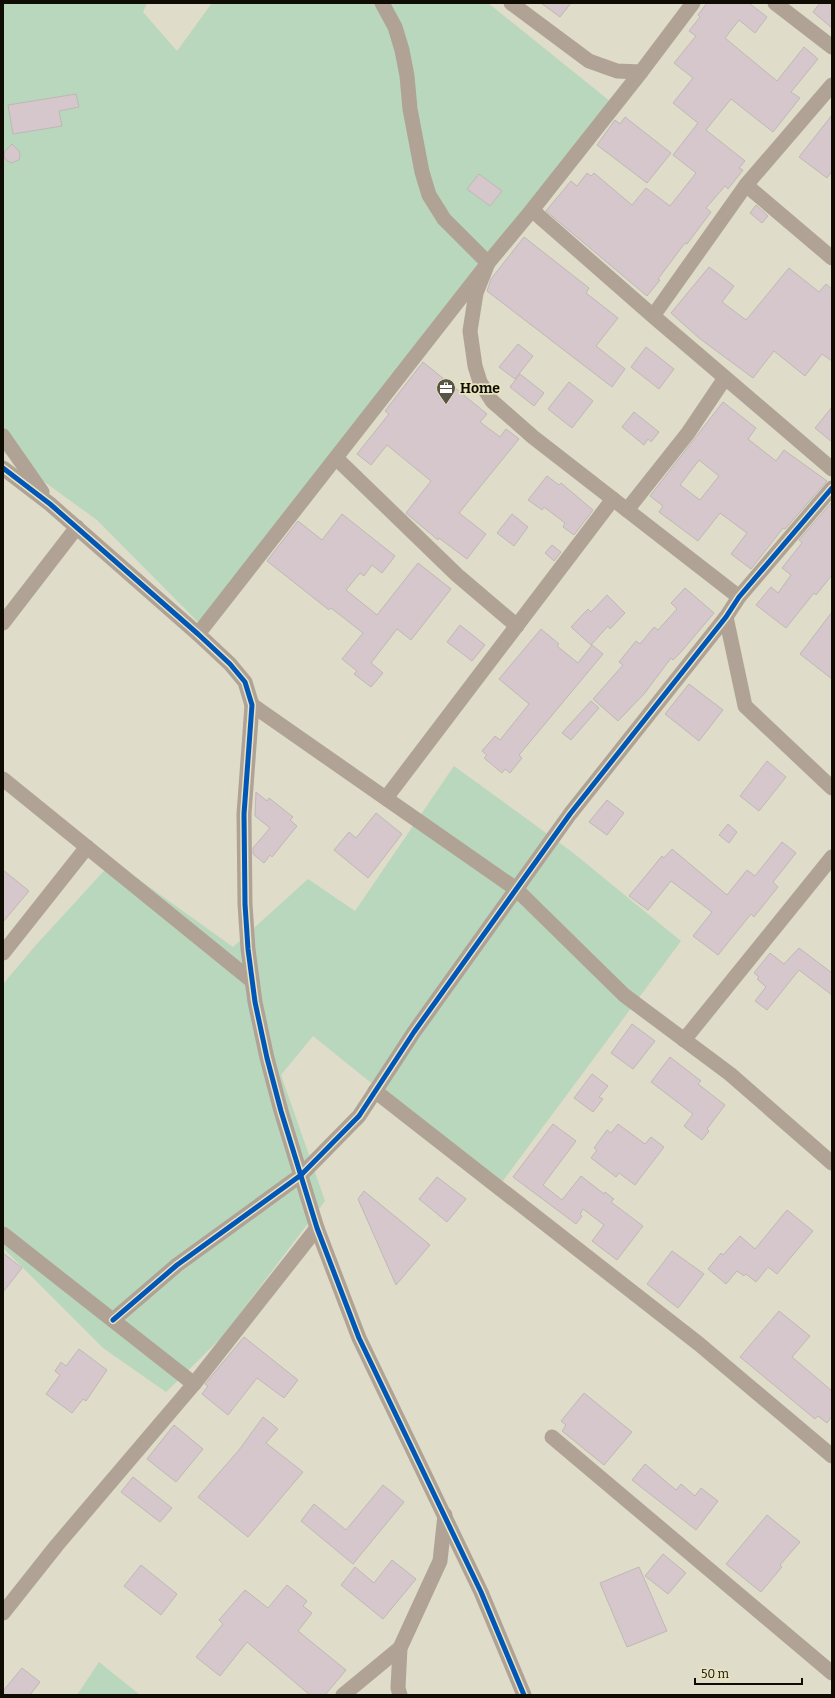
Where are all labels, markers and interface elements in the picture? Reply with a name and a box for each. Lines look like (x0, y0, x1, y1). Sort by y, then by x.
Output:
office icon: Home (435, 377, 457, 405)
place label: Home (460, 380, 500, 397)
scale bar (695, 1660, 802, 1686)
text: 50 m (701, 1667, 730, 1681)

